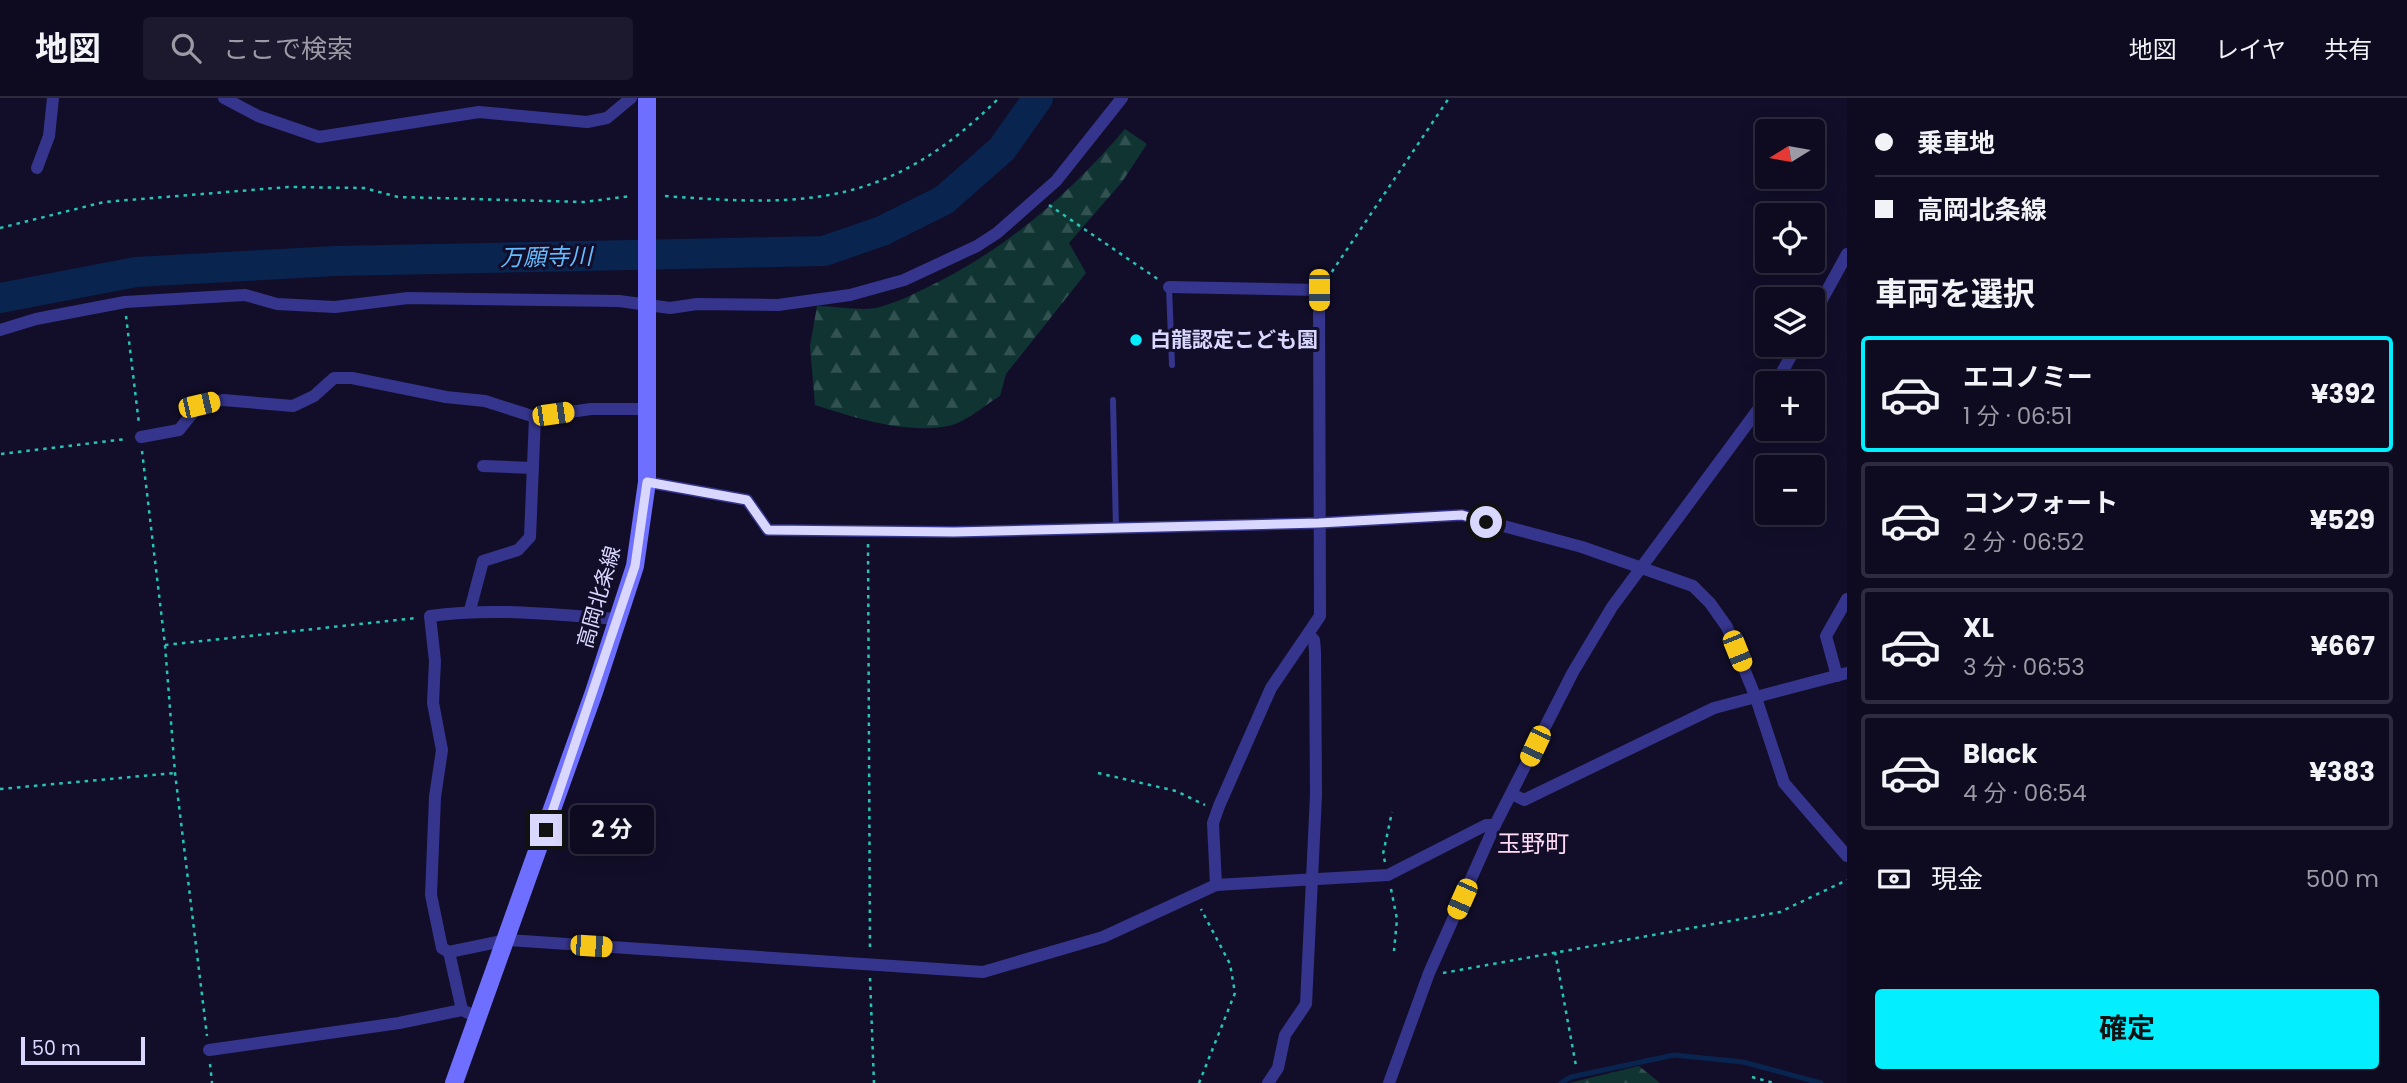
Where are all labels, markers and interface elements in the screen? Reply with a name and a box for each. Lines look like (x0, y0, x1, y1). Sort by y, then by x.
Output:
search box (143, 17, 633, 80)
text: 地図 (35, 25, 101, 72)
icon: search (167, 29, 205, 67)
text: ここで検索 (223, 31, 353, 67)
text: 地図 (2129, 33, 2177, 66)
text: レイヤ (2215, 33, 2286, 66)
text: 共有 (2324, 33, 2372, 66)
north arrow (1755, 119, 1825, 189)
map controls (1755, 119, 1825, 525)
text: 乗車地 (1917, 125, 1995, 161)
text: 高岡北条線 (1917, 192, 2047, 228)
button: locate (1755, 203, 1825, 273)
water label: 万願寺川 (500, 240, 595, 274)
car (1309, 269, 1330, 311)
text: 車両を選択 (1875, 271, 2035, 316)
button: layers (1755, 287, 1825, 357)
place label: 白龍認定こども園 (1150, 325, 1318, 354)
marker: 白龍認定こども園 (1128, 332, 1144, 348)
text: エコノミー (1963, 359, 2093, 395)
icon: car (1879, 363, 1942, 426)
button: + (1755, 371, 1825, 441)
text: ¥392 (2311, 376, 2375, 412)
car (177, 390, 222, 420)
text: 1 分 · 06:51 (1963, 400, 2072, 432)
car (531, 401, 576, 427)
button: − (1755, 455, 1825, 525)
text: コンフォート (1963, 485, 2118, 521)
icon: car (1879, 489, 1942, 552)
text: ¥529 (2310, 502, 2375, 538)
route start (1470, 506, 1502, 538)
text: 2 分 · 06:52 (1963, 526, 2084, 558)
street label: 高岡北条線 (570, 542, 627, 651)
text: XL (1963, 610, 1994, 646)
icon: car (1879, 615, 1942, 678)
car (1720, 628, 1755, 674)
text: ¥667 (2311, 628, 2375, 664)
text: 3 分 · 06:53 (1963, 651, 2085, 683)
car (1517, 723, 1554, 769)
text: Black (1963, 736, 2037, 772)
icon: car (1879, 741, 1942, 804)
text: ¥383 (2309, 754, 2375, 790)
text: 4 分 · 06:54 (1963, 777, 2087, 809)
callout: 2 分 (570, 806, 654, 854)
text: 2 分 (591, 813, 633, 845)
route end (530, 814, 562, 846)
district label: 玉野町 (1497, 827, 1569, 860)
icon: cash (1875, 860, 1913, 898)
text: 現金 (1931, 861, 1983, 897)
text: 500 m (2306, 863, 2379, 895)
car (1444, 876, 1481, 922)
car (570, 934, 613, 958)
button: 確定 (1875, 989, 2379, 1069)
scale bar (21, 1034, 145, 1066)
text: 50 m (32, 1035, 81, 1062)

